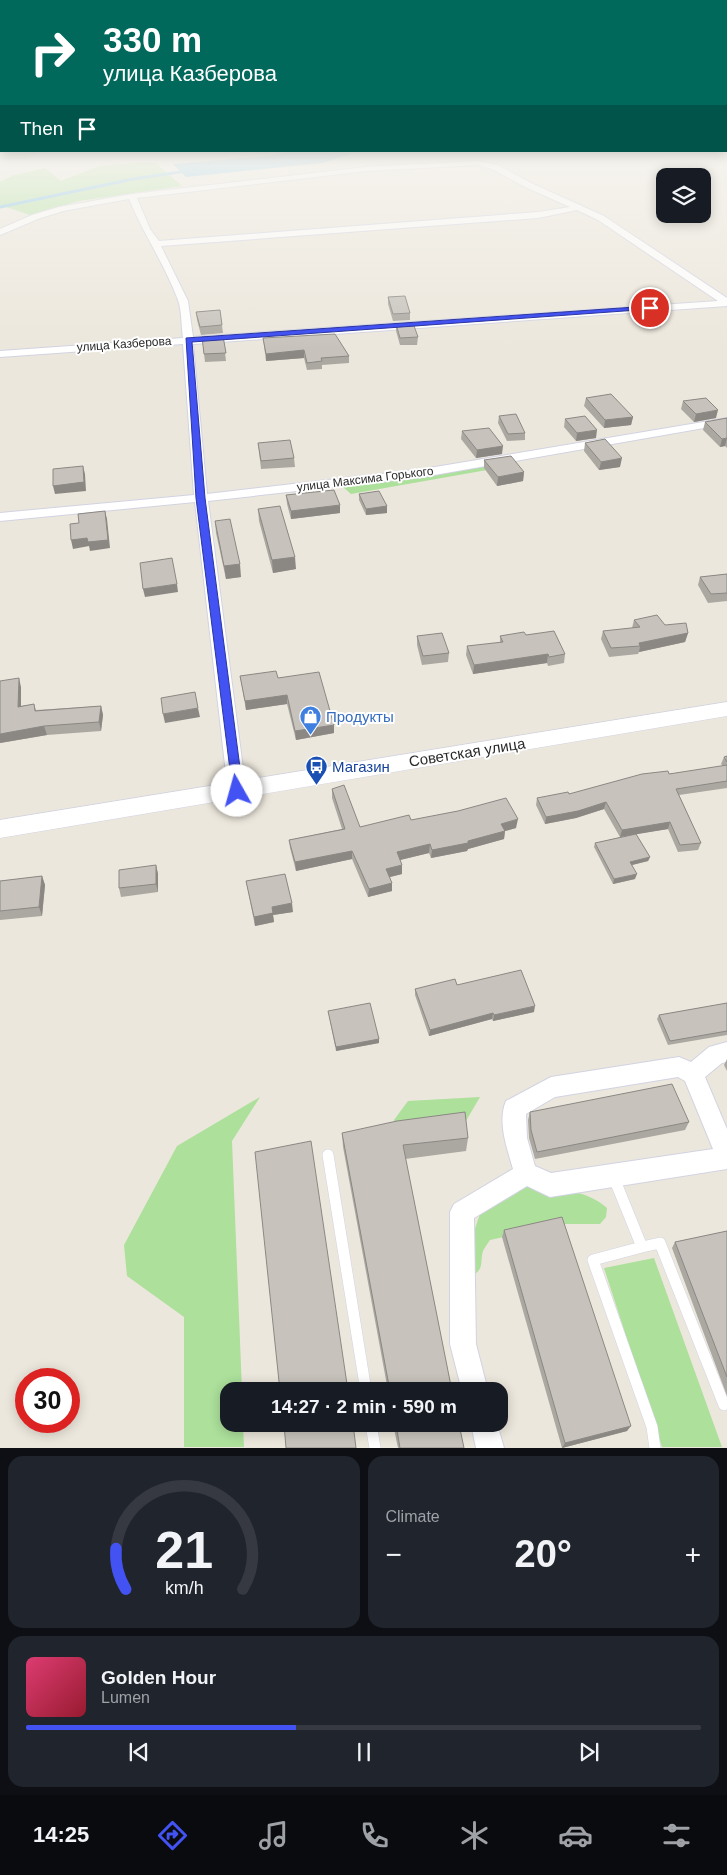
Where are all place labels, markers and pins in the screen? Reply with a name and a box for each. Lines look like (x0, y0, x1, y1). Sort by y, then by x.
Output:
pin (629, 287, 671, 329)
shop icon: Продукты (298, 704, 322, 735)
place label: Продукты (326, 708, 394, 725)
bus stop icon: Магазин (304, 754, 328, 785)
place label: Магазин (332, 758, 390, 775)

